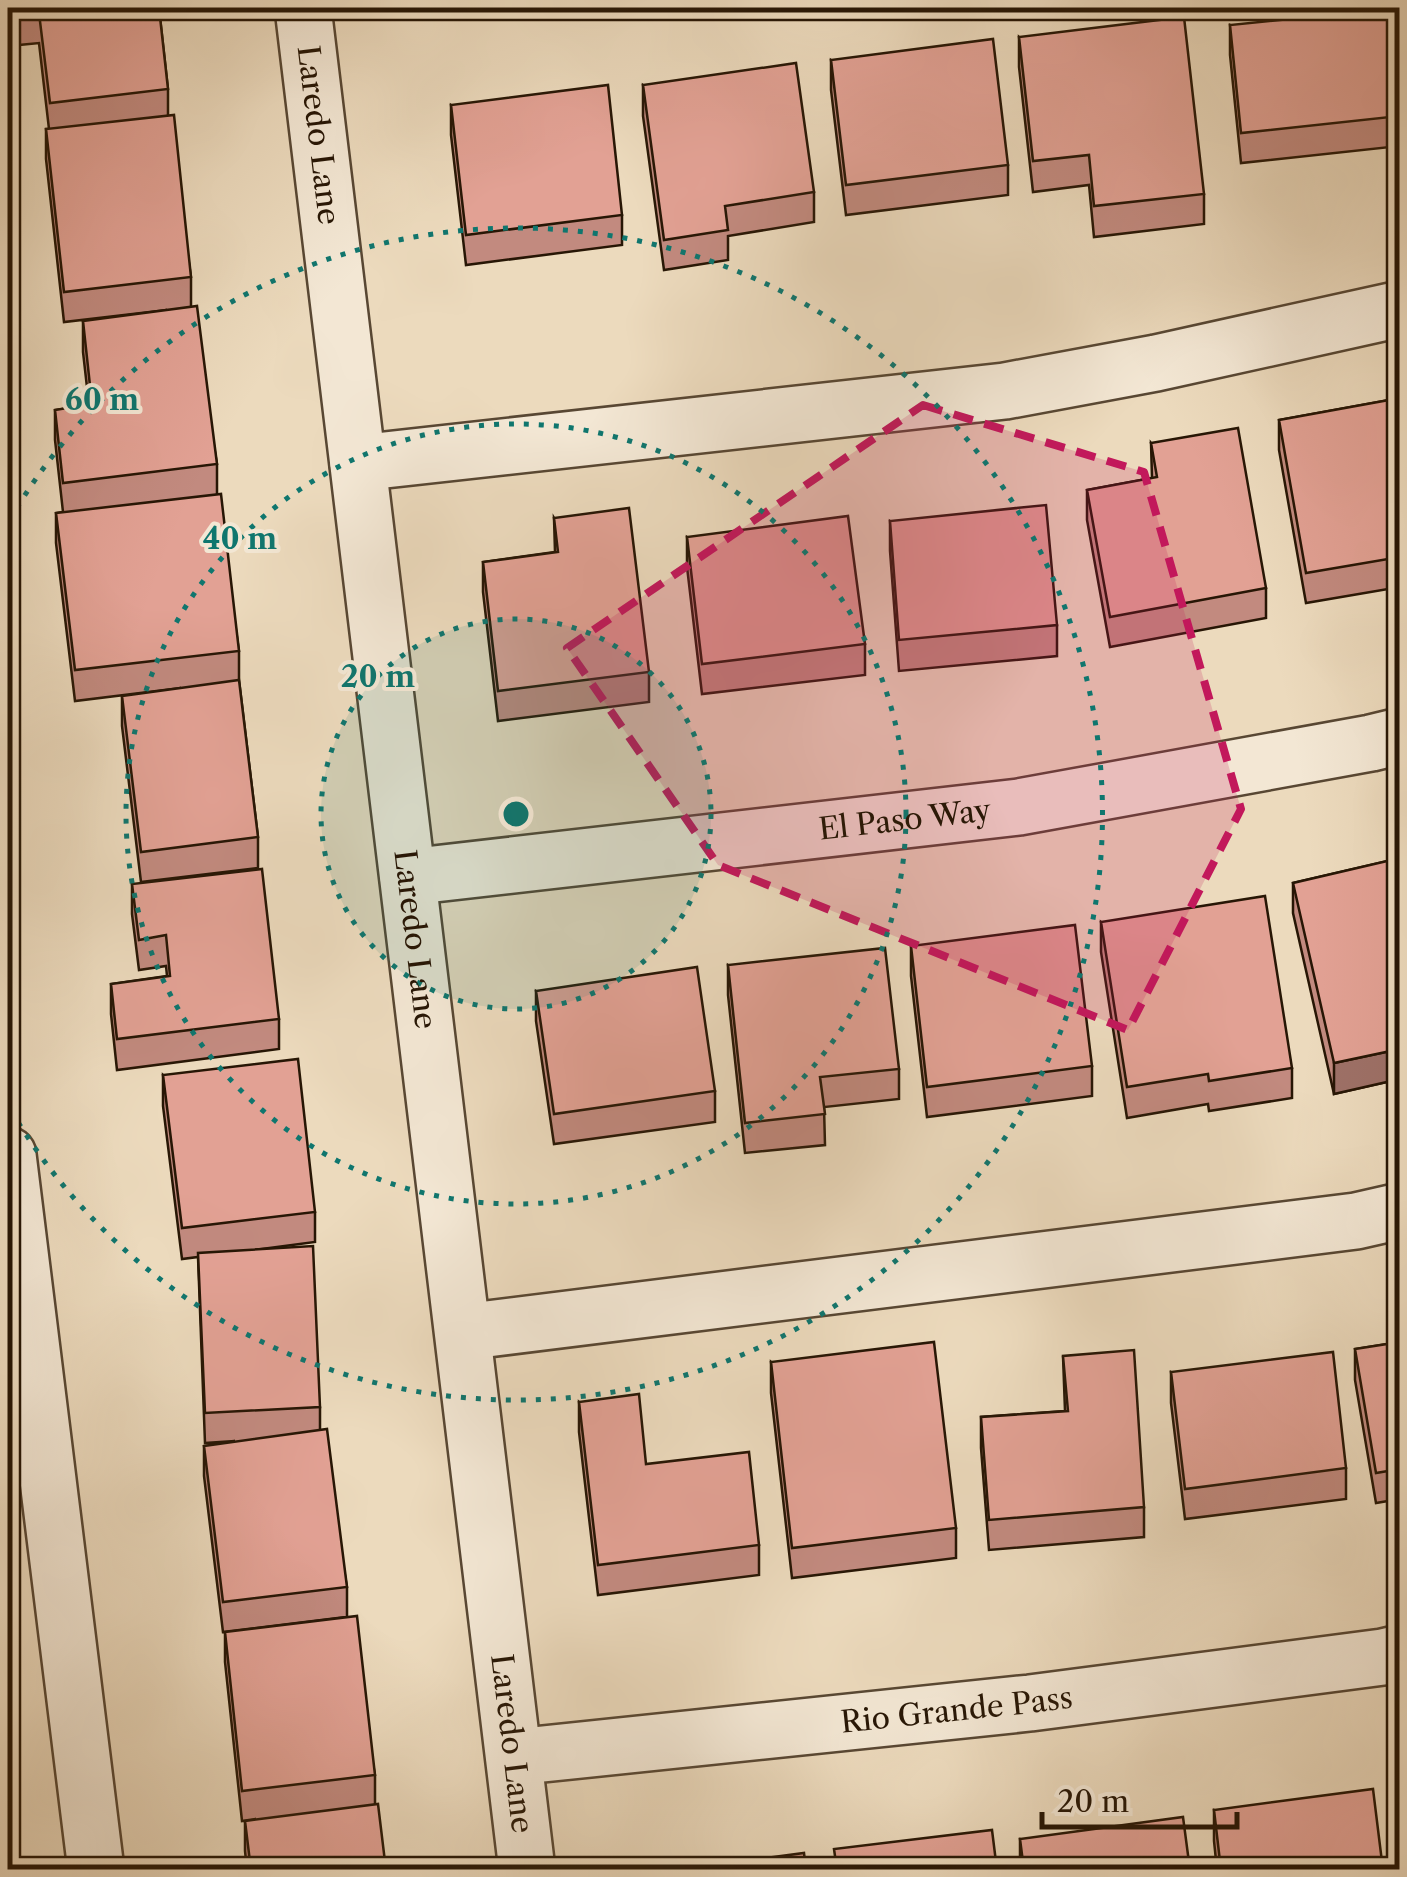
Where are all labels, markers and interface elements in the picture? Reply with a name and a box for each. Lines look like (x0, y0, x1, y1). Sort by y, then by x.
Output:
street label: Laredo Lane (290, 43, 348, 227)
text: 60 m (65, 381, 139, 418)
text: 40 m (203, 520, 277, 557)
text: 20 m (341, 658, 415, 695)
street label: El Paso Way (817, 791, 993, 848)
centre of rings (498, 796, 534, 832)
street label: Laredo Lane (386, 848, 445, 1031)
street label: Laredo Lane (483, 1652, 541, 1835)
street label: Rio Grande Pass (839, 1679, 1075, 1741)
scale bar (1042, 1767, 1237, 1829)
text: 20 m (1057, 1783, 1129, 1820)

